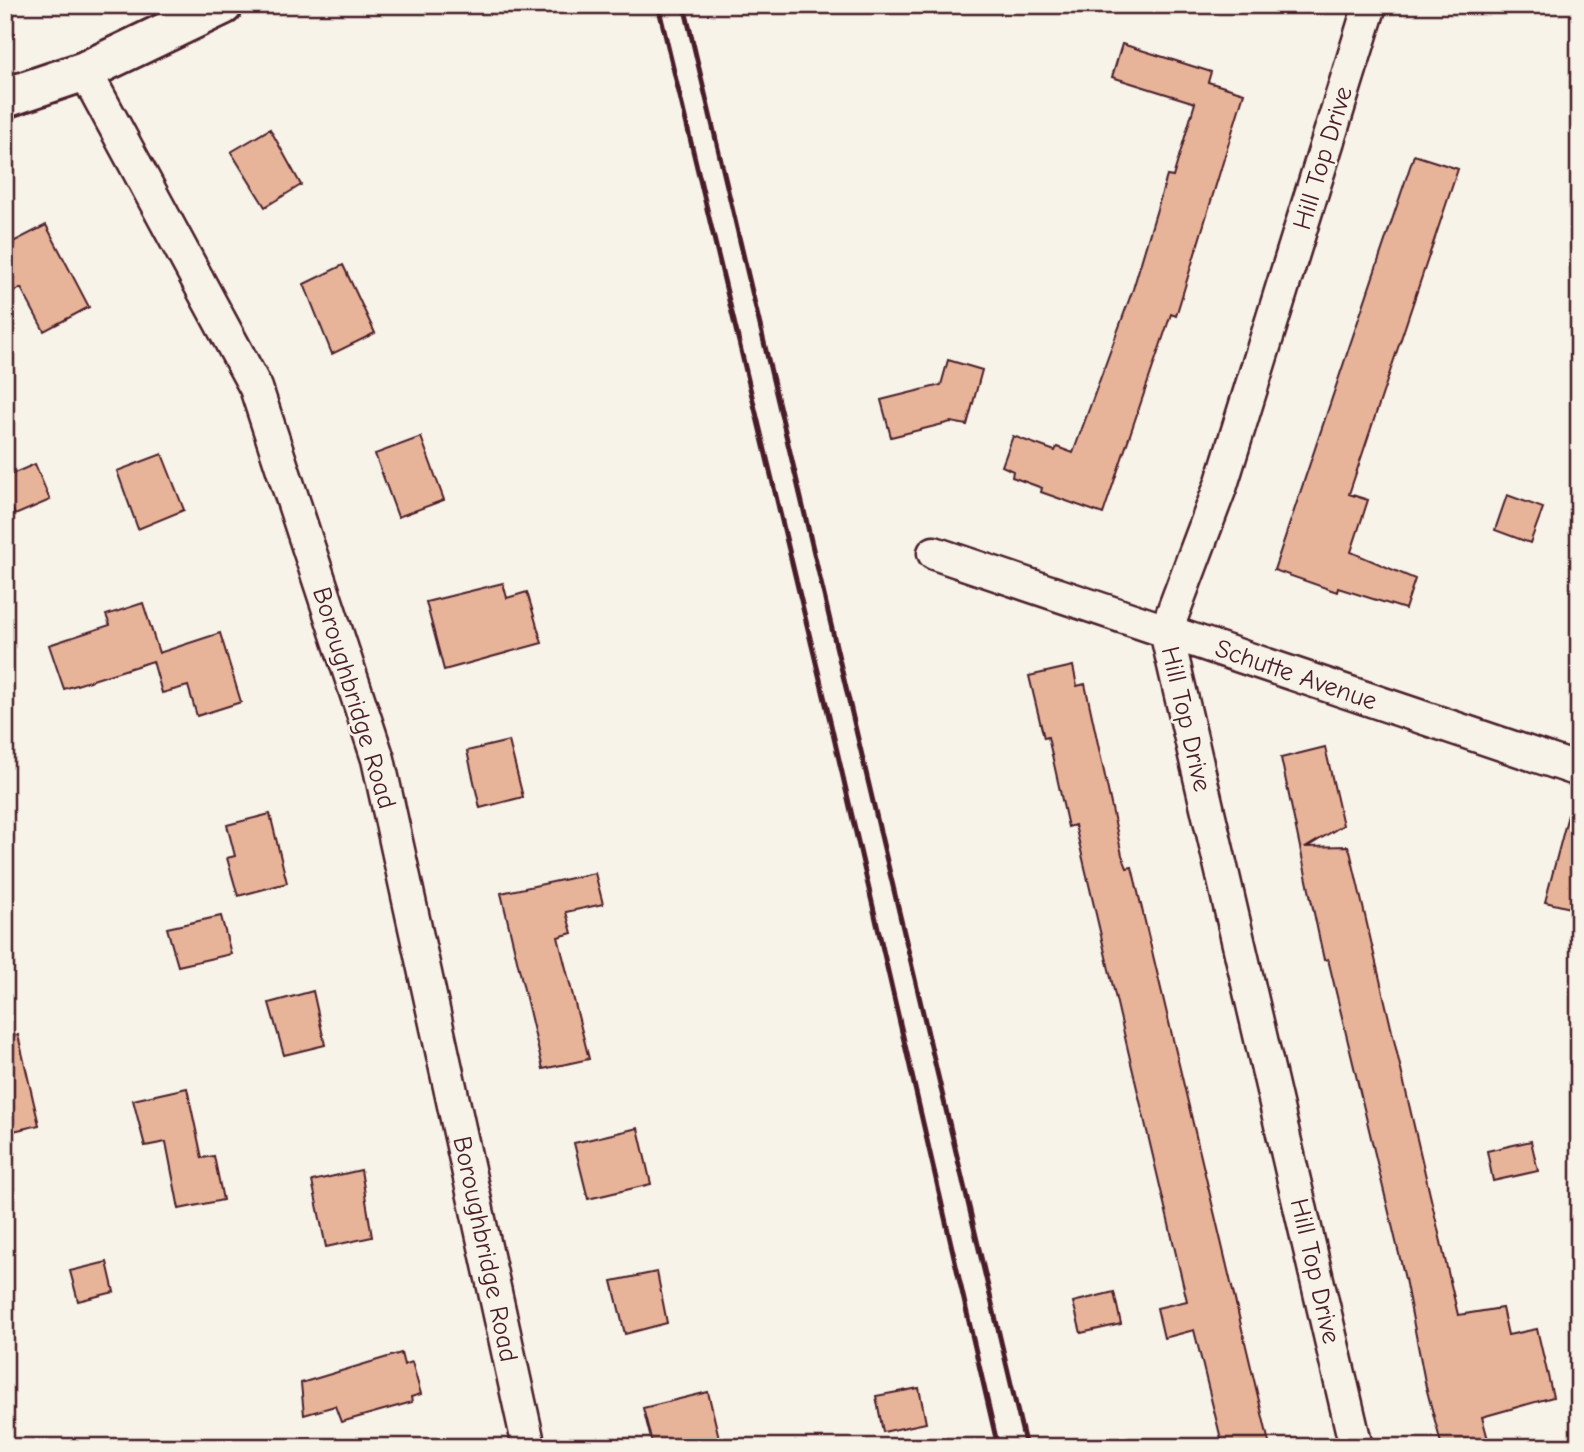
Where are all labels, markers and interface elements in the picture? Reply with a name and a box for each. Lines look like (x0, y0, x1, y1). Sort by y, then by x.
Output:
street label: Hill Top Drive (1287, 83, 1359, 233)
street label: Boroughbridge Road (306, 584, 402, 812)
street label: Schutte Avenue (1211, 633, 1381, 717)
street label: Hill Top Drive (1155, 643, 1217, 795)
street label: Boroughbridge Road (446, 1133, 524, 1365)
street label: Hill Top Drive (1284, 1195, 1346, 1347)

